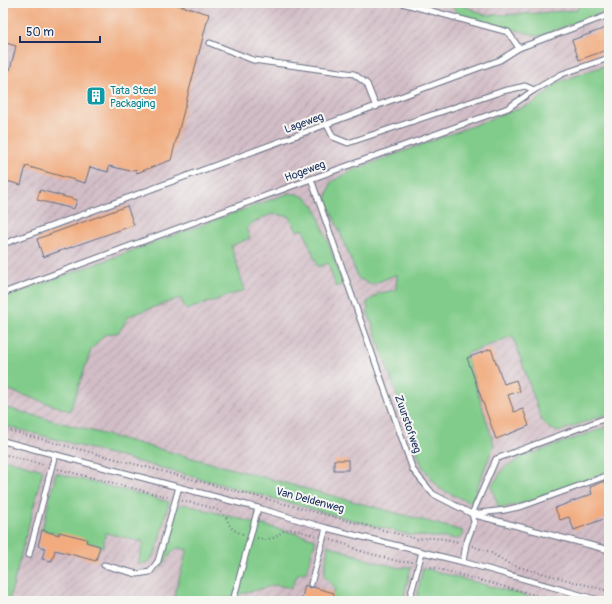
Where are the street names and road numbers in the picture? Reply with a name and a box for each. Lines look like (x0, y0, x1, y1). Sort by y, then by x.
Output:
street label: Lageweg (283, 110, 326, 136)
street label: Hogeweg (283, 158, 327, 184)
street label: Zuurstofweg (392, 393, 424, 455)
street label: Van Deldenweg (274, 485, 346, 515)

